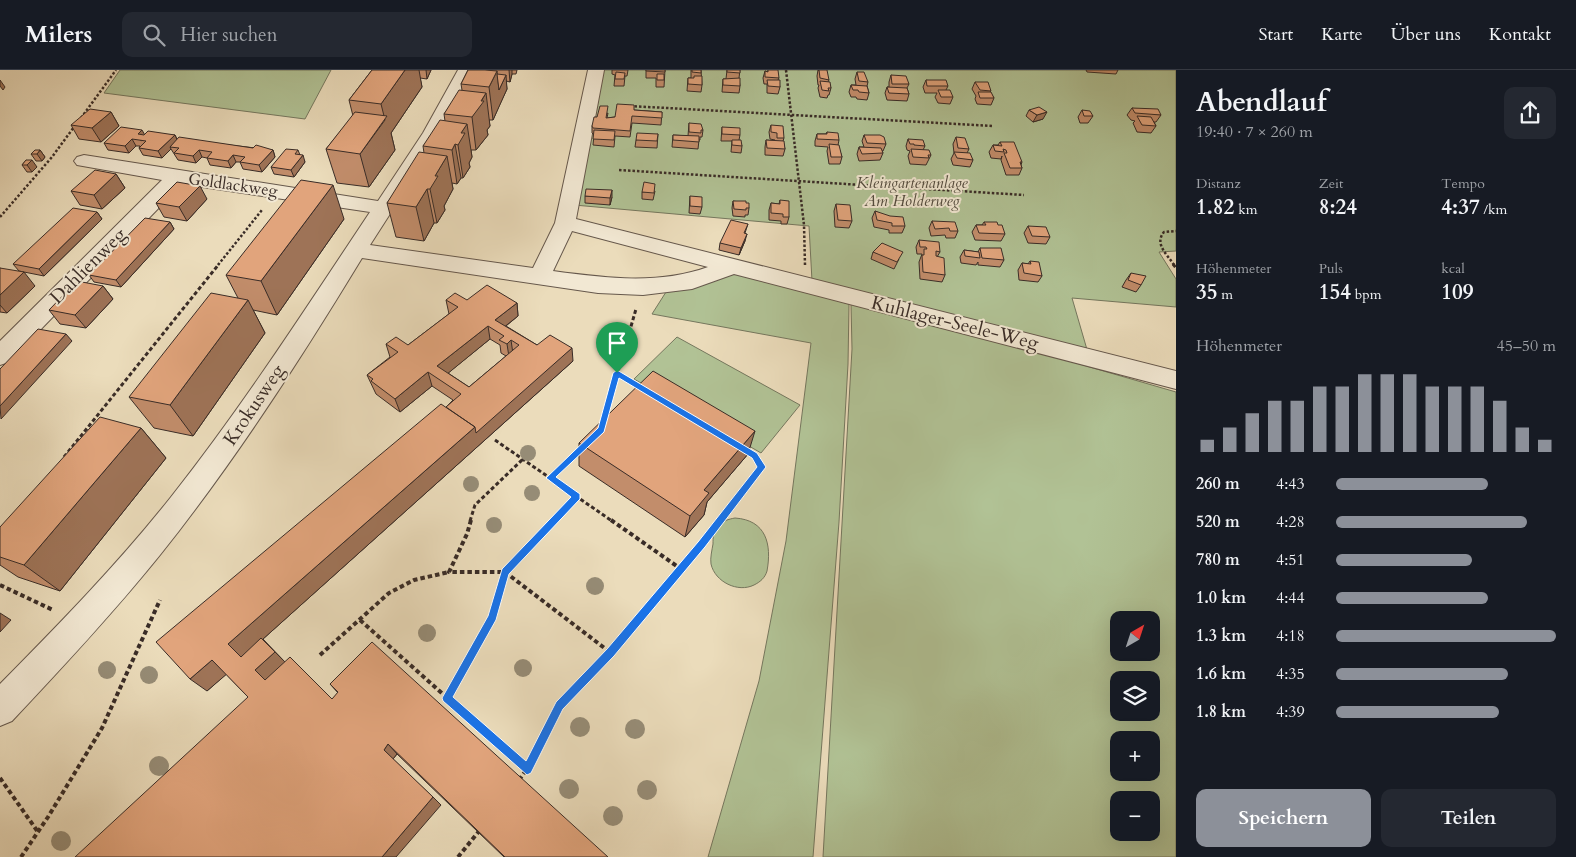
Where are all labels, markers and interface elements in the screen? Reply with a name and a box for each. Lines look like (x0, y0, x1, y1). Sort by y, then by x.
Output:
search box (122, 12, 472, 57)
text: Milers (25, 18, 92, 51)
icon: search (140, 21, 168, 49)
text: Hier suchen (180, 22, 278, 48)
text: Start (1258, 22, 1293, 47)
text: Karte (1321, 22, 1363, 47)
text: Über uns (1391, 22, 1461, 47)
text: Kontakt (1489, 22, 1551, 47)
text: Abendlauf (1196, 83, 1327, 121)
button: share (1504, 87, 1556, 139)
text: 19:40 · 7 × 260 m (1196, 121, 1313, 143)
street label: Goldlackweg (187, 168, 279, 202)
park label: Kleingartenanlage Am Holderweg (856, 172, 969, 212)
text: Distanz (1196, 174, 1241, 193)
text: Zeit (1319, 174, 1343, 193)
text: Tempo (1441, 174, 1485, 193)
text: 1.82 (1196, 193, 1234, 222)
text: 8:24 (1319, 193, 1357, 222)
text: 4:37 (1441, 193, 1480, 222)
text: km (1234, 200, 1257, 219)
text: /km (1480, 200, 1507, 219)
street label: Dahlienweg (44, 222, 132, 310)
text: Höhenmeter (1196, 259, 1271, 278)
text: Puls (1319, 259, 1343, 278)
text: kcal (1441, 259, 1465, 278)
text: 35 (1196, 278, 1218, 307)
text: 154 (1319, 278, 1351, 307)
text: 109 (1441, 278, 1474, 307)
text: m (1218, 285, 1233, 304)
text: bpm (1351, 285, 1382, 304)
street label: Kuhlager-Seele-Weg (869, 290, 1042, 356)
pin (596, 322, 638, 373)
icon: arrive (603, 329, 631, 357)
text: Höhenmeter (1196, 335, 1282, 357)
text: 45–50 m (1497, 335, 1556, 357)
street label: Krokusweg (217, 359, 291, 451)
text: 260 m (1196, 473, 1240, 495)
text: 4:43 (1276, 473, 1305, 495)
text: 520 m (1196, 511, 1240, 533)
text: 4:28 (1276, 511, 1305, 533)
text: 780 m (1196, 549, 1240, 571)
text: 4:51 (1276, 549, 1305, 571)
text: 1.0 km (1196, 587, 1246, 609)
text: 4:44 (1276, 587, 1305, 609)
north arrow (1110, 611, 1160, 661)
map controls (1110, 611, 1160, 841)
text: 1.3 km (1196, 625, 1246, 647)
text: 4:18 (1276, 625, 1305, 647)
text: 1.6 km (1196, 663, 1246, 685)
text: 4:35 (1276, 663, 1305, 685)
button: layers (1110, 671, 1160, 721)
text: 1.8 km (1196, 701, 1246, 723)
text: 4:39 (1276, 701, 1305, 723)
button: + (1110, 731, 1160, 781)
button: Speichern (1196, 789, 1371, 847)
button: Teilen (1381, 789, 1556, 847)
button: − (1110, 791, 1160, 841)

